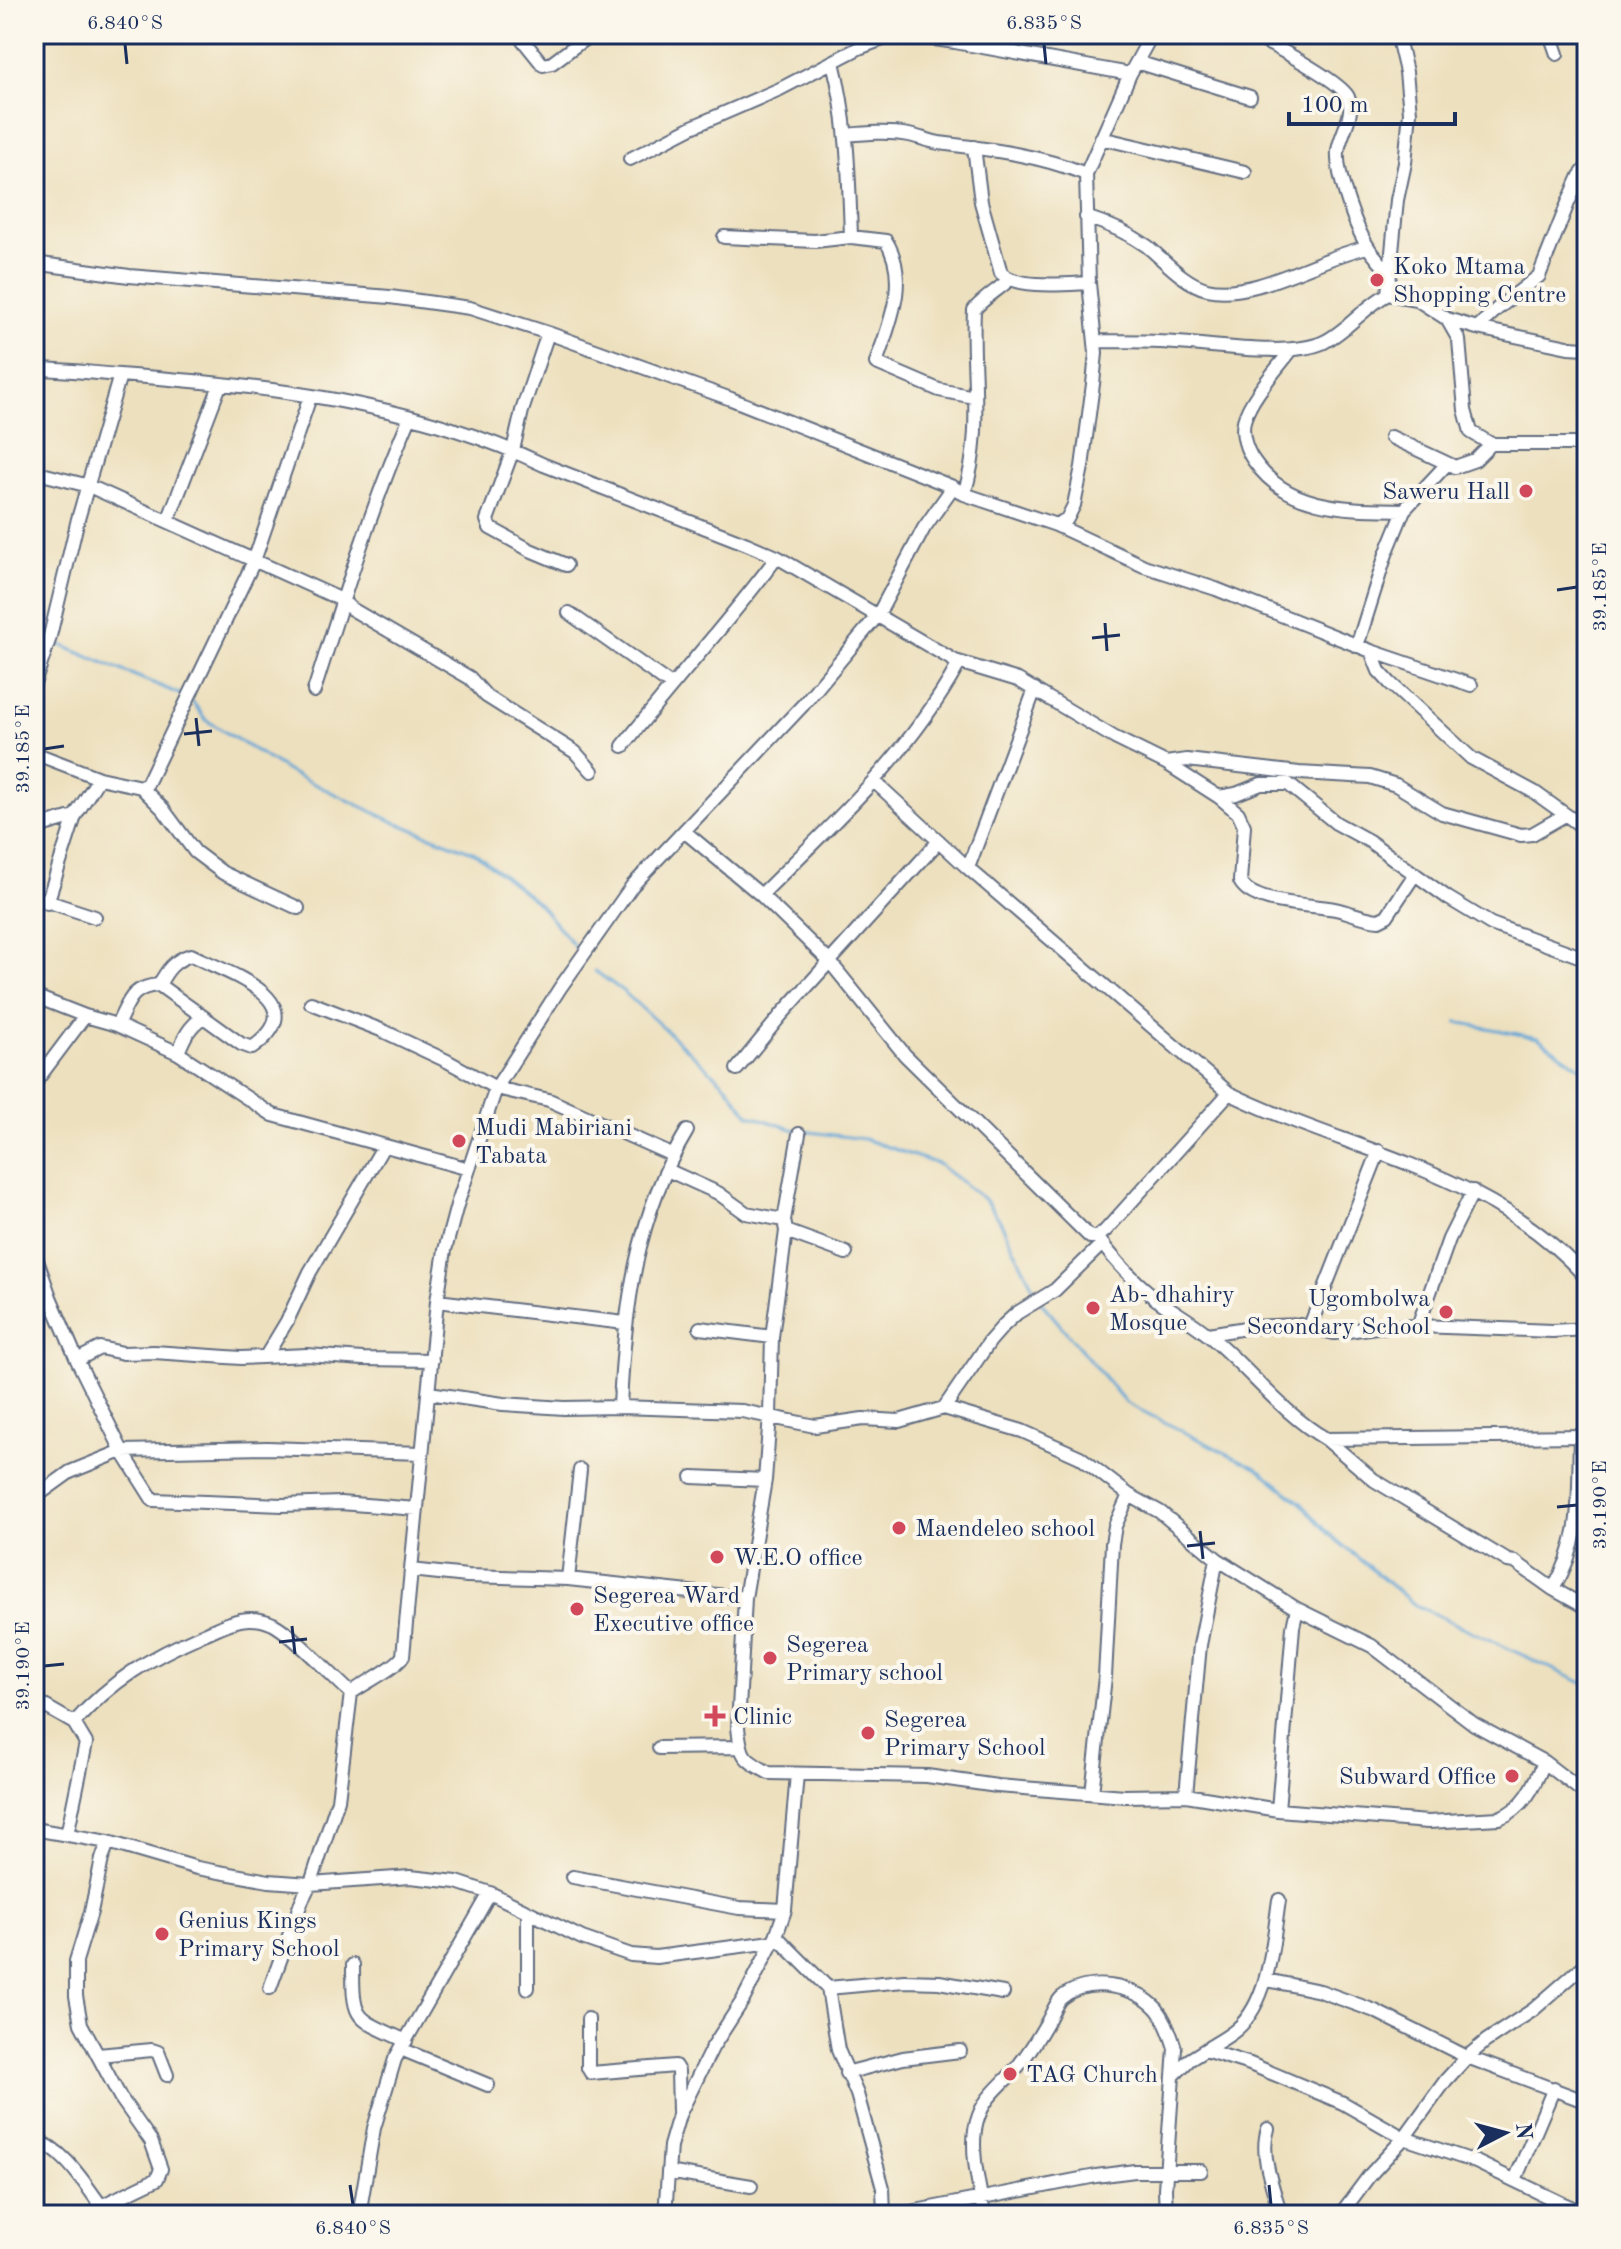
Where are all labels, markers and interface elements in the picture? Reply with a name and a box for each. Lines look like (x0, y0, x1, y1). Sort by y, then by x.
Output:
text: 6.840°S (87, 14, 163, 34)
text: 6.835°S (1006, 14, 1082, 34)
scale bar (1289, 76, 1455, 126)
text: 100 m (1301, 94, 1369, 118)
place label: Koko Mtama Shopping Centre (1393, 256, 1566, 308)
marker: Koko Mtama Shopping Centre (1368, 271, 1386, 289)
place label: Saweru Hall (1382, 481, 1510, 505)
marker: Saweru Hall (1517, 482, 1535, 500)
text: 39.185°E (1591, 543, 1611, 632)
text: 39.185°E (14, 705, 34, 794)
place label: Mudi Mabiriani Tabata (475, 1117, 632, 1169)
marker: Mudi Mabiriani Tabata (450, 1132, 468, 1150)
place label: Ab- dhahiry Mosque (1109, 1284, 1235, 1336)
place label: Ugombolwa Secondary School (1246, 1288, 1430, 1340)
marker: Ab- dhahiry Mosque (1084, 1299, 1102, 1317)
marker: Ugombolwa Secondary School (1437, 1303, 1455, 1321)
text: 39.190°E (1591, 1461, 1611, 1550)
place label: Maendeleo school (915, 1518, 1095, 1542)
marker: Maendeleo school (890, 1519, 908, 1537)
place label: W.E.O office (733, 1547, 863, 1571)
marker: W.E.O office (708, 1548, 726, 1566)
place label: Segerea Ward Executive office (593, 1585, 754, 1637)
marker: Segerea Ward Executive office (568, 1600, 586, 1618)
text: 39.190°E (14, 1622, 34, 1711)
place label: Segerea Primary school (786, 1634, 943, 1686)
marker: Segerea Primary school (761, 1649, 779, 1667)
marker: Clinic (704, 1705, 726, 1727)
place label: Clinic (733, 1706, 792, 1730)
place label: Segerea Primary School (884, 1709, 1046, 1761)
marker: Segerea Primary School (859, 1724, 877, 1742)
place label: Subward Office (1339, 1766, 1496, 1790)
marker: Subward Office (1503, 1767, 1521, 1785)
place label: Genius Kings Primary School (178, 1910, 340, 1962)
marker: Genius Kings Primary School (153, 1925, 171, 1943)
place label: TAG Church (1026, 2064, 1158, 2088)
marker: TAG Church (1001, 2065, 1019, 2083)
north arrow (1465, 2093, 1545, 2173)
text: N (1511, 2122, 1535, 2141)
text: 6.840°S (315, 2219, 391, 2239)
text: 6.835°S (1233, 2219, 1309, 2239)

